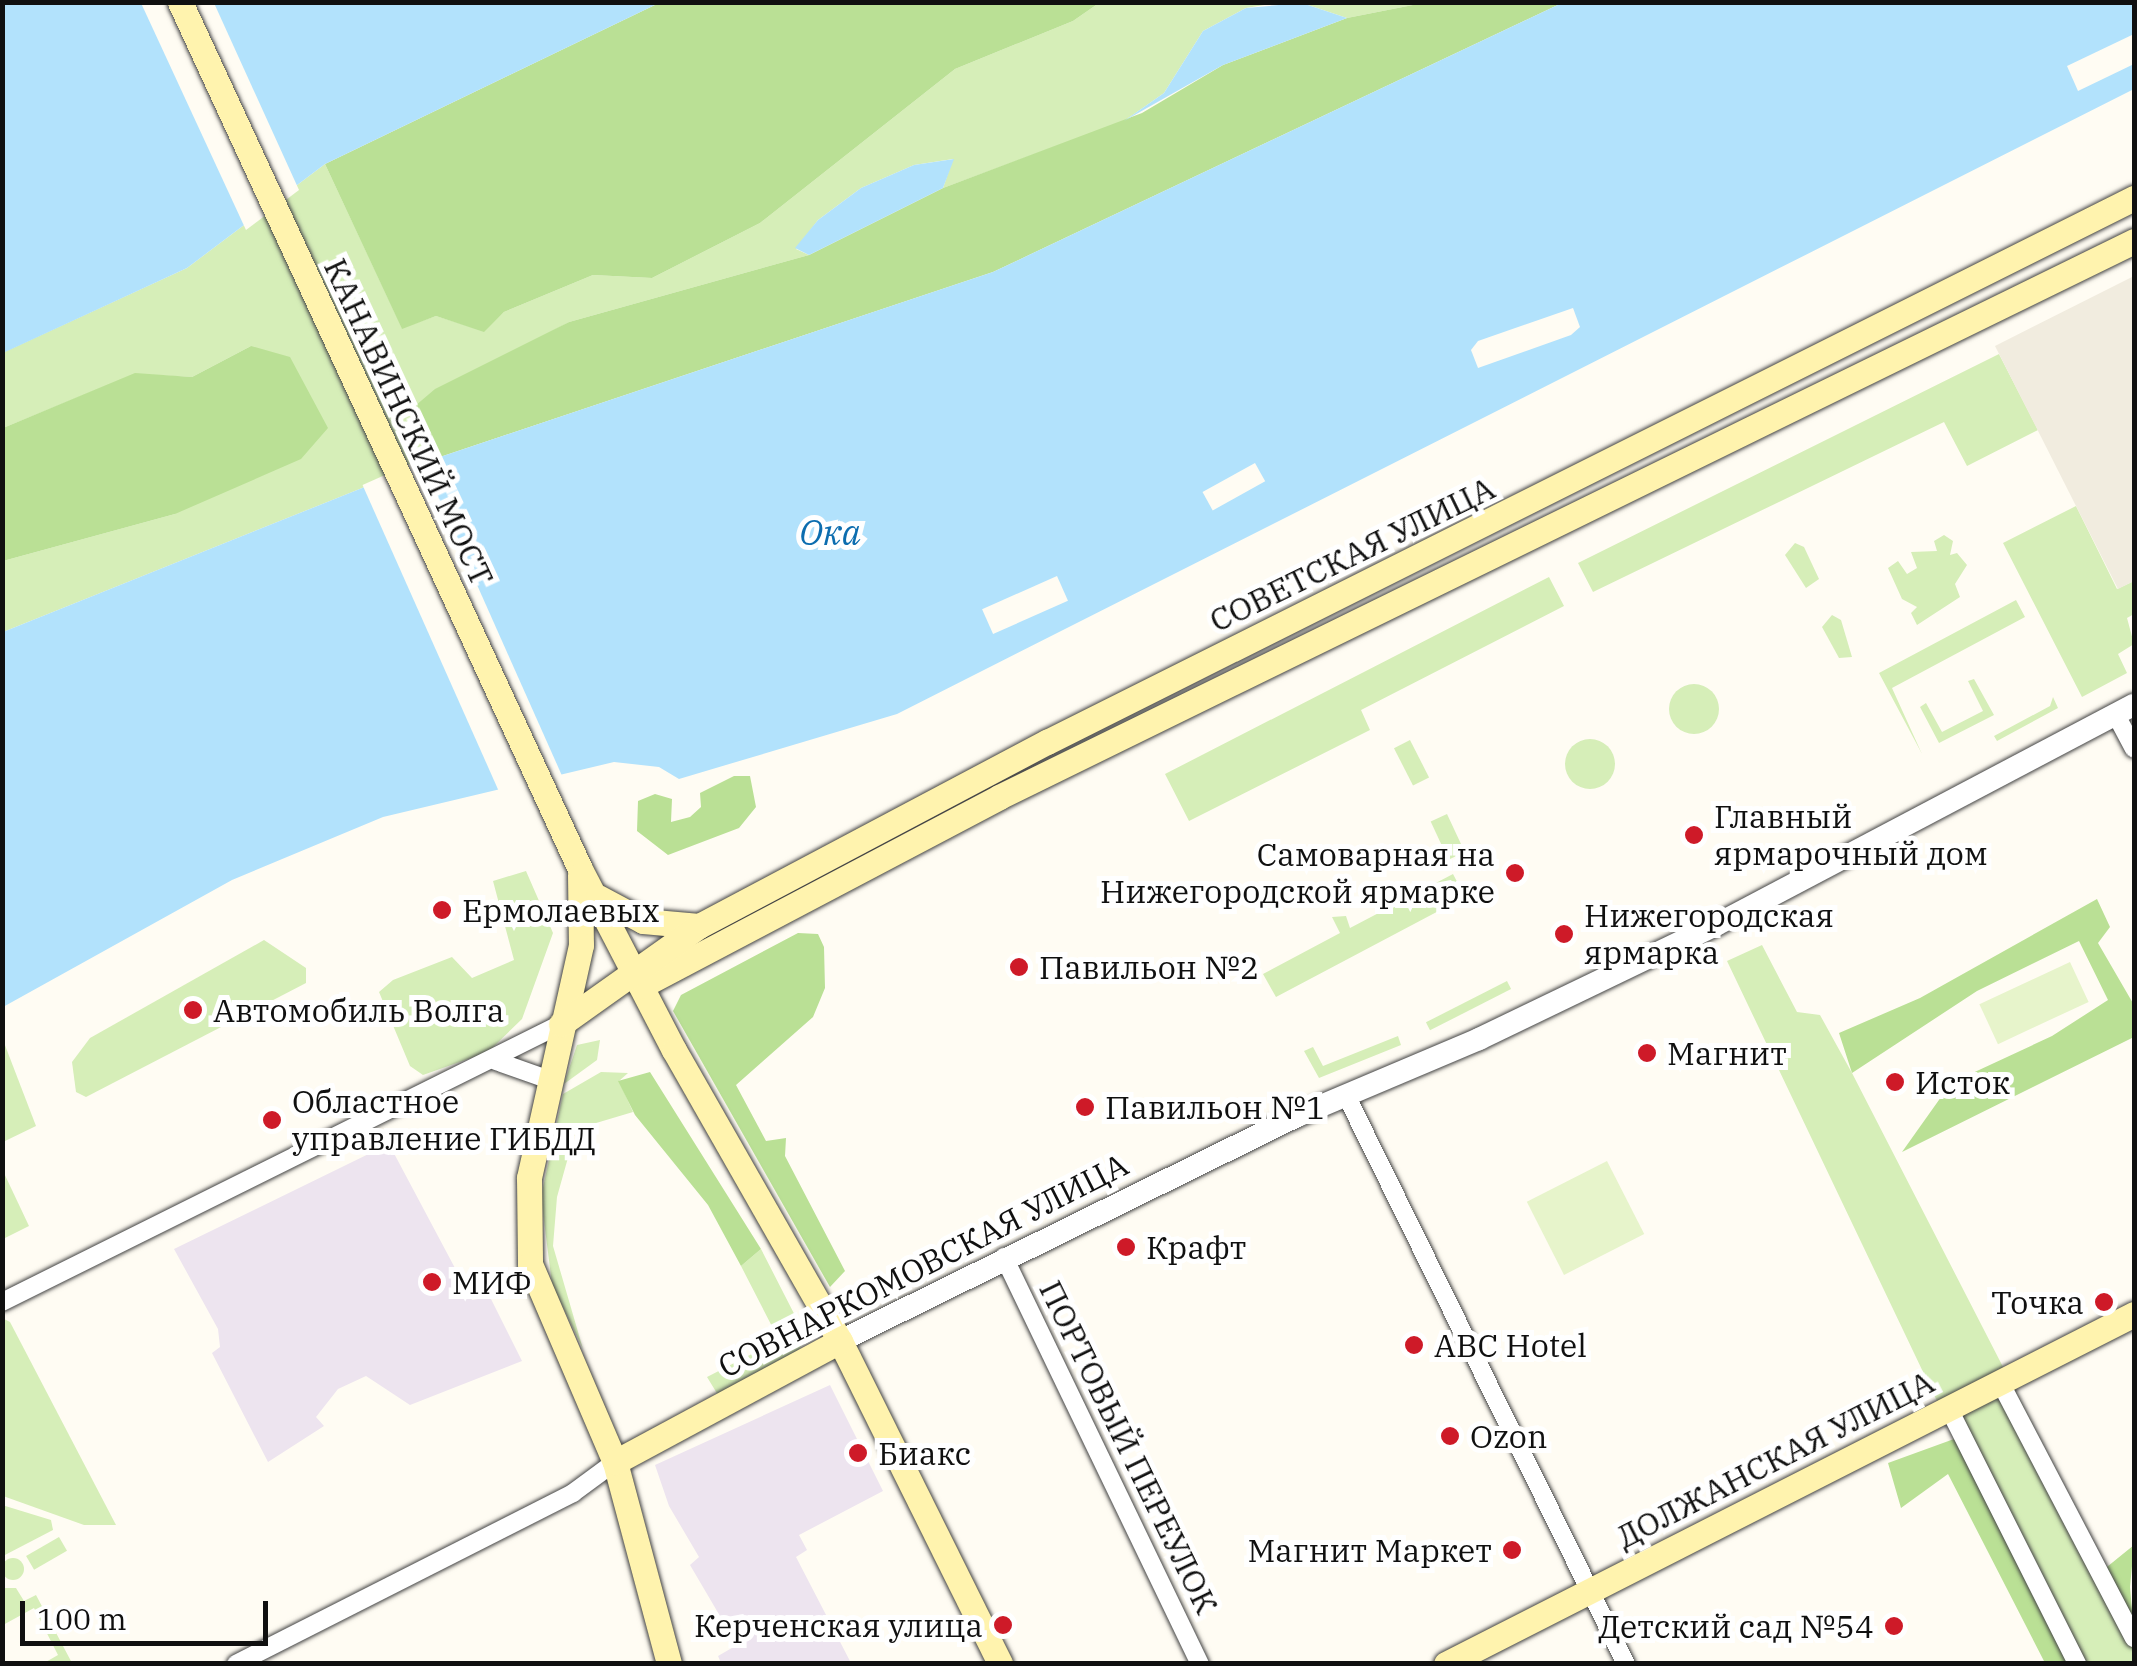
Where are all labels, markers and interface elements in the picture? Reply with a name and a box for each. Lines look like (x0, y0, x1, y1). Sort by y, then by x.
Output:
street label: КАНАВИНСКИЙ МОСТ (316, 252, 502, 592)
street label: СОВЕТСКАЯ УЛИЦА (1203, 468, 1501, 640)
water label: Ока (799, 511, 861, 553)
place label: Главный ярмарочный дом (1714, 798, 1988, 873)
marker: Главный ярмарочный дом (1683, 824, 1705, 846)
place label: Самоварная на Нижегородской ярмарке (1100, 836, 1495, 911)
marker: Самоварная на Нижегородской ярмарке (1504, 862, 1526, 884)
place label: Ермолаевых (462, 891, 660, 929)
place label: Нижегородская ярмарка (1584, 897, 1834, 972)
marker: Ермолаевых (431, 899, 453, 921)
marker: Нижегородская ярмарка (1553, 923, 1575, 945)
place label: Павильон №2 (1039, 948, 1259, 986)
marker: Павильон №2 (1008, 956, 1030, 978)
place label: Автомобиль Волга (213, 991, 504, 1029)
marker: Автомобиль Волга (182, 999, 204, 1021)
place label: Магнит (1667, 1034, 1787, 1072)
marker: Магнит (1636, 1042, 1658, 1064)
place label: Исток (1915, 1063, 2010, 1101)
marker: Исток (1884, 1071, 1906, 1093)
place label: Областное управление ГИБДД (292, 1083, 596, 1158)
place label: Павильон №1 (1105, 1088, 1325, 1126)
marker: Павильон №1 (1074, 1096, 1096, 1118)
marker: Областное управление ГИБДД (261, 1109, 283, 1131)
street label: СОВНАРКОМОВСКАЯ УЛИЦА (712, 1145, 1134, 1385)
place label: Крафт (1146, 1228, 1246, 1266)
marker: Крафт (1115, 1236, 1137, 1258)
place label: МИФ (452, 1263, 532, 1301)
marker: МИФ (421, 1271, 443, 1293)
street label: ПОРТОВЫЙ ПЕРЕУЛОК (1032, 1274, 1226, 1620)
place label: Точка (1991, 1283, 2084, 1321)
marker: Точка (2093, 1291, 2115, 1313)
place label: ABC Hotel (1434, 1326, 1587, 1364)
marker: ABC Hotel (1403, 1334, 1425, 1356)
street label: ДОЛЖАНСКАЯ УЛИЦА (1610, 1362, 1940, 1556)
place label: Ozon (1470, 1417, 1547, 1455)
marker: Ozon (1439, 1425, 1461, 1447)
place label: Биакс (878, 1434, 971, 1472)
marker: Биакс (847, 1442, 869, 1464)
place label: Магнит Маркет (1247, 1531, 1492, 1569)
marker: Магнит Маркет (1501, 1539, 1523, 1561)
scale bar (25, 1581, 272, 1643)
text: 100 m (37, 1599, 127, 1638)
place label: Керченская улица (694, 1606, 983, 1644)
place label: Детский сад №54 (1598, 1607, 1874, 1645)
marker: Керченская улица (992, 1614, 1014, 1636)
marker: Детский сад №54 (1883, 1615, 1905, 1637)

